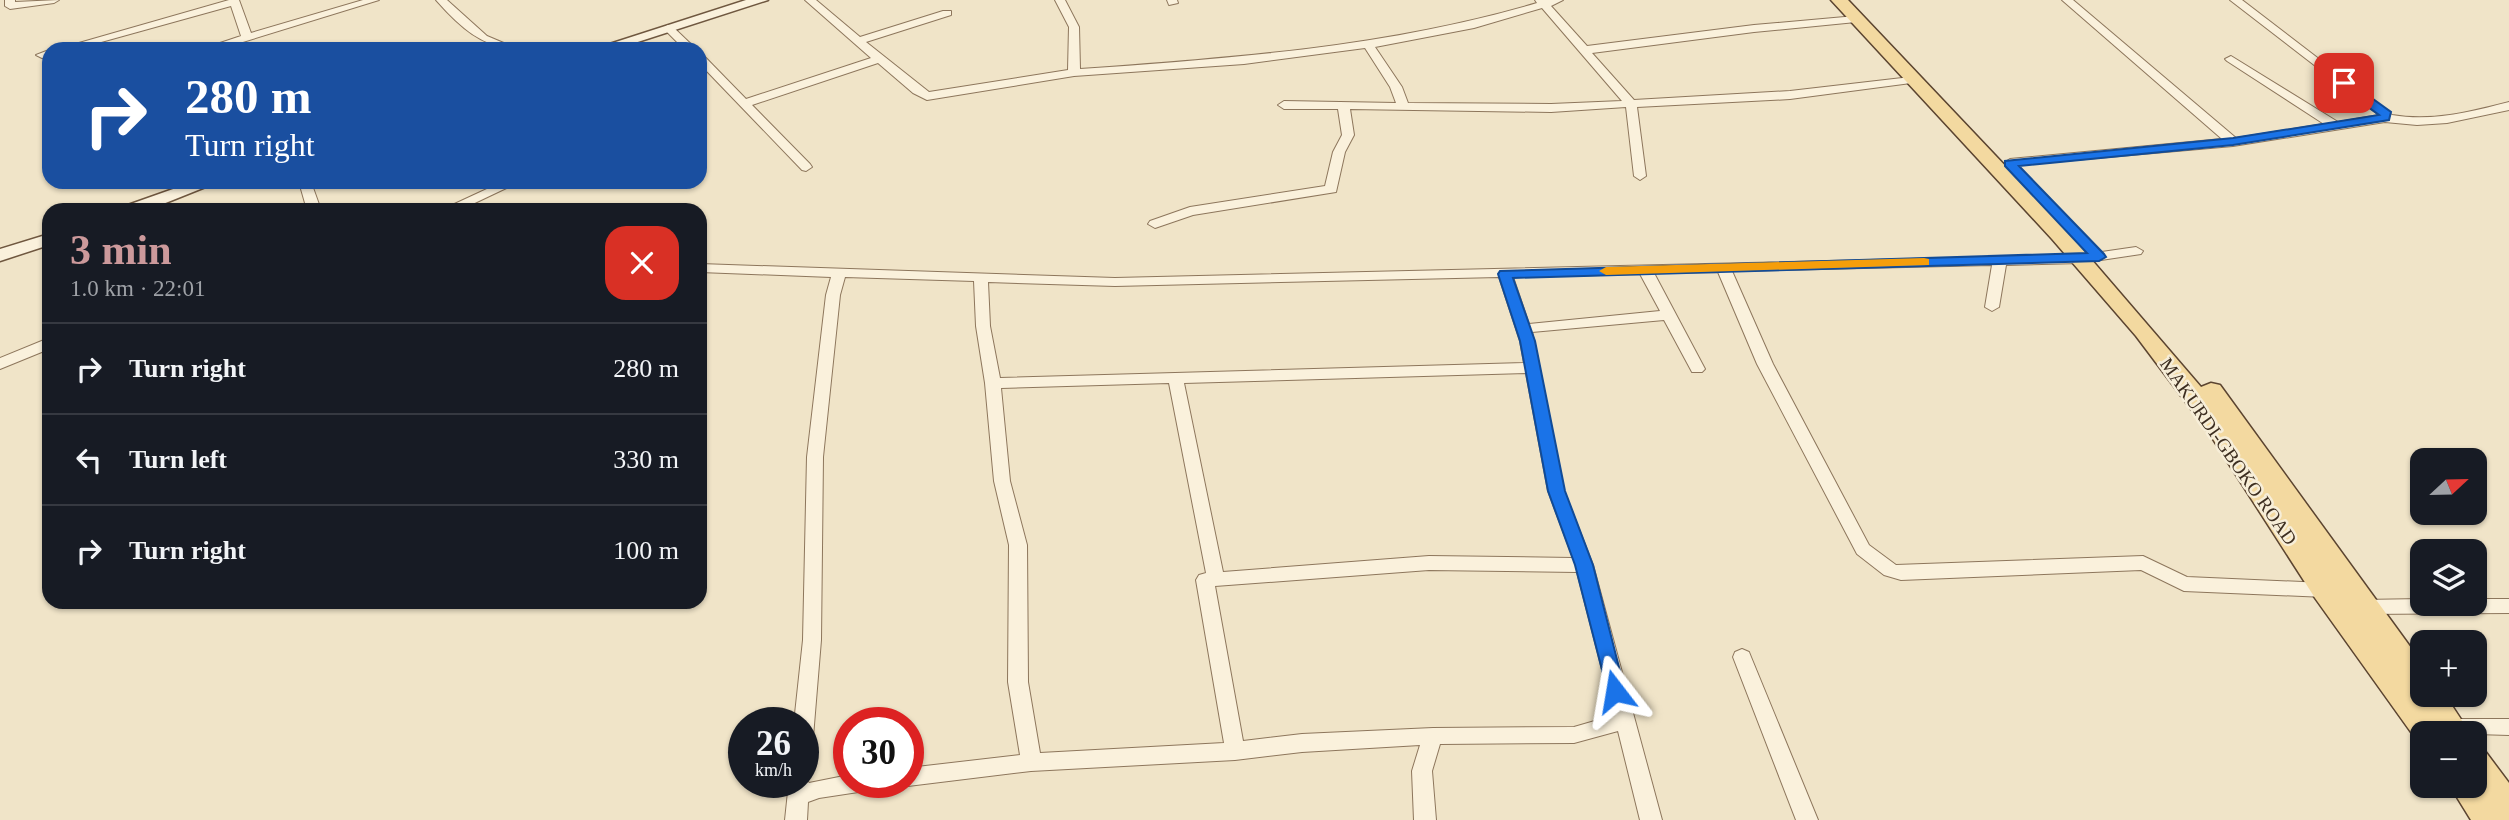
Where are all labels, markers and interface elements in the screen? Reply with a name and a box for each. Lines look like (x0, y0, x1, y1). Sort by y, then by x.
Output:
pin (2314, 53, 2374, 113)
icon: arrive (2325, 64, 2363, 102)
text: 280 m (185, 69, 312, 124)
icon: right (70, 70, 161, 161)
text: Turn right (185, 127, 315, 163)
button: close (605, 226, 679, 300)
text: 3 min (70, 227, 172, 273)
text: 1.0 km · 22:01 (70, 276, 205, 301)
icon: right (70, 350, 108, 388)
text: Turn right (129, 354, 246, 383)
text: 280 m (613, 354, 679, 383)
street label: MAKURDI-GBOKO ROAD (2156, 354, 2301, 549)
icon: left (70, 441, 108, 479)
text: Turn left (129, 445, 227, 474)
text: 330 m (613, 445, 679, 474)
north arrow (2410, 448, 2487, 525)
map controls (2410, 448, 2487, 798)
icon: right (70, 532, 108, 570)
text: Turn right (129, 536, 246, 565)
text: 100 m (613, 536, 679, 565)
button: layers (2410, 539, 2487, 616)
button: + (2410, 630, 2487, 707)
position arrow (1578, 654, 1652, 728)
speed limit sign: 30 (833, 707, 924, 798)
button: − (2410, 721, 2487, 798)
text: 26 (756, 724, 791, 763)
text: km/h (755, 760, 792, 780)

